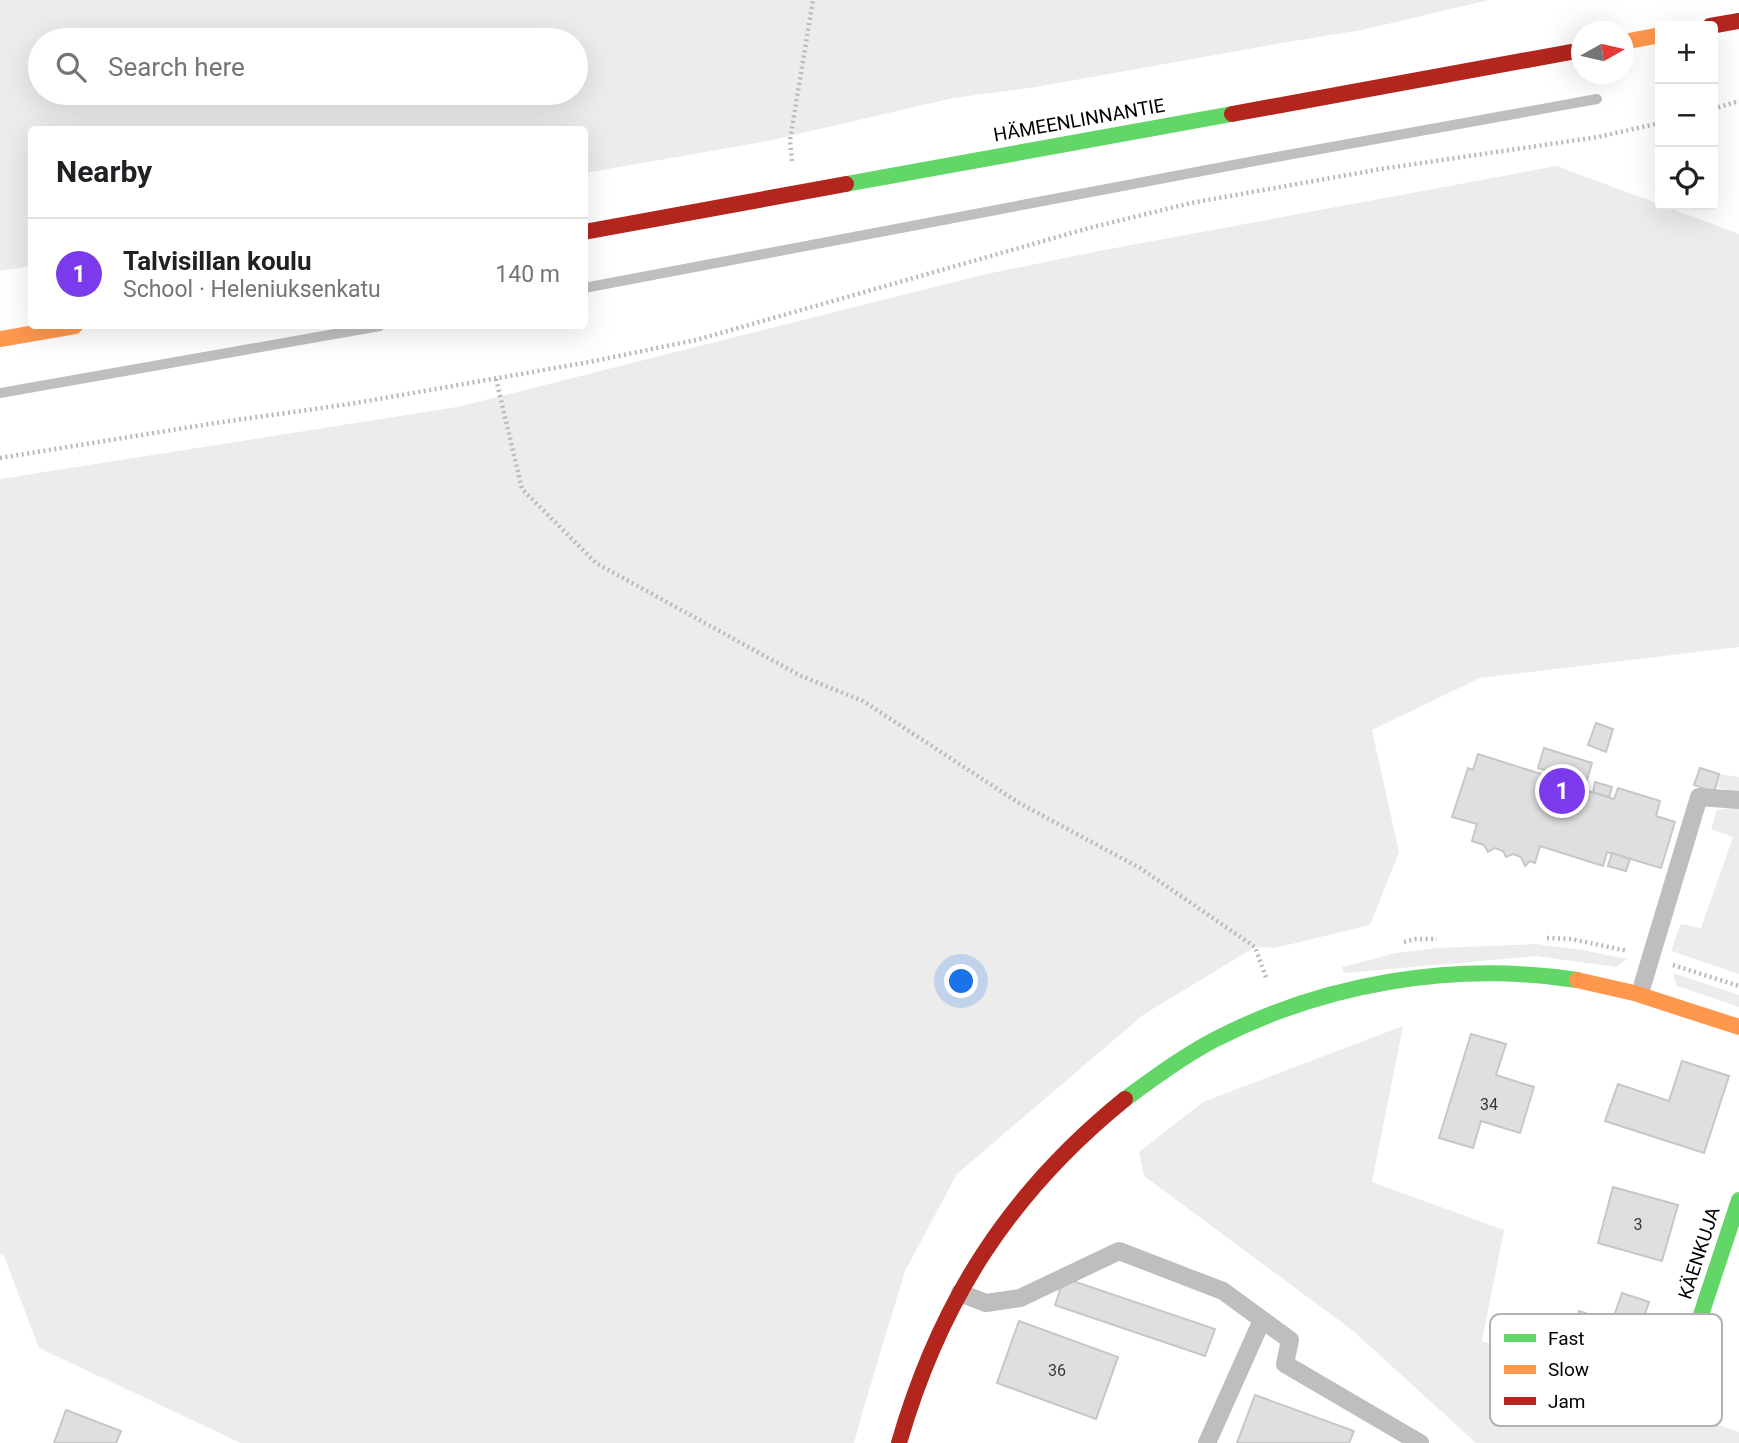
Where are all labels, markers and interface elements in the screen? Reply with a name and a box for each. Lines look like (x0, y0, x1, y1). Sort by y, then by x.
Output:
north arrow (1571, 21, 1634, 84)
map controls (1655, 21, 1718, 210)
button: + (1655, 21, 1718, 84)
search box (28, 28, 588, 105)
icon: search (52, 48, 90, 86)
text: Search here (108, 52, 245, 82)
button: − (1655, 84, 1718, 147)
street label: HÄMEENLINNANTIE (992, 94, 1167, 146)
button: locate (1655, 147, 1718, 210)
text: Nearby (56, 154, 152, 189)
text: Talvisillan koulu (123, 246, 312, 276)
text: 1 (72, 261, 86, 288)
text: 140 m (495, 261, 560, 288)
text: School · Heleniuksenkatu (123, 276, 381, 303)
pin: 1 (1539, 765, 1585, 817)
your location (944, 964, 978, 998)
house number: 34 (1480, 1095, 1498, 1114)
street label: KÄENKUJA (1673, 1203, 1725, 1302)
house number: 3 (1634, 1215, 1643, 1234)
legend (1490, 1314, 1722, 1426)
text: Fast (1548, 1327, 1585, 1350)
text: Slow (1548, 1358, 1589, 1381)
house number: 36 (1048, 1361, 1066, 1380)
text: Jam (1548, 1390, 1585, 1413)

